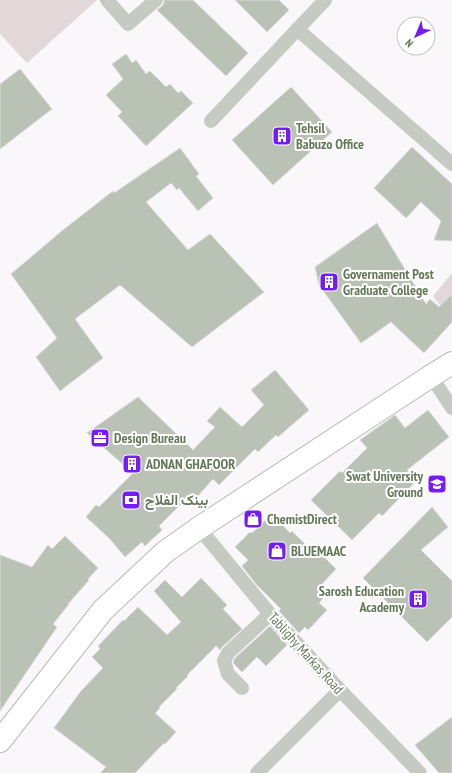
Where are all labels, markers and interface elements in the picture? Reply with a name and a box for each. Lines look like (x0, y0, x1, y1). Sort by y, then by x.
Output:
north arrow (396, 16, 436, 56)
text: N (402, 36, 416, 50)
place label: Tehsil Babuzo Office (296, 119, 364, 153)
building icon: Tehsil Babuzo Office (271, 125, 293, 147)
place label: Governament Post Graduate College (343, 265, 434, 299)
building icon: Governament Post Graduate College (318, 271, 340, 293)
office icon: Design Bureau (89, 427, 111, 449)
place label: Design Bureau (114, 429, 186, 447)
building icon: ADNAN GHAFOOR (121, 453, 143, 475)
place label: ADNAN GHAFOOR (145, 455, 235, 473)
place label: Swat University Ground (346, 467, 423, 501)
school or university icon: Swat University Ground (426, 473, 448, 495)
bank icon: بینک الفلاح (120, 489, 142, 511)
place label: بینک الفلاح (145, 491, 208, 510)
shop icon: ChemistDirect (242, 508, 264, 530)
place label: ChemistDirect (267, 510, 337, 528)
shop icon: BLUEMAAC (266, 540, 288, 562)
place label: BLUEMAAC (291, 542, 347, 560)
place label: Sarosh Education Academy (319, 582, 404, 616)
building icon: Sarosh Education Academy (407, 588, 429, 610)
street label: Tablighy Markas Road (264, 608, 348, 698)

